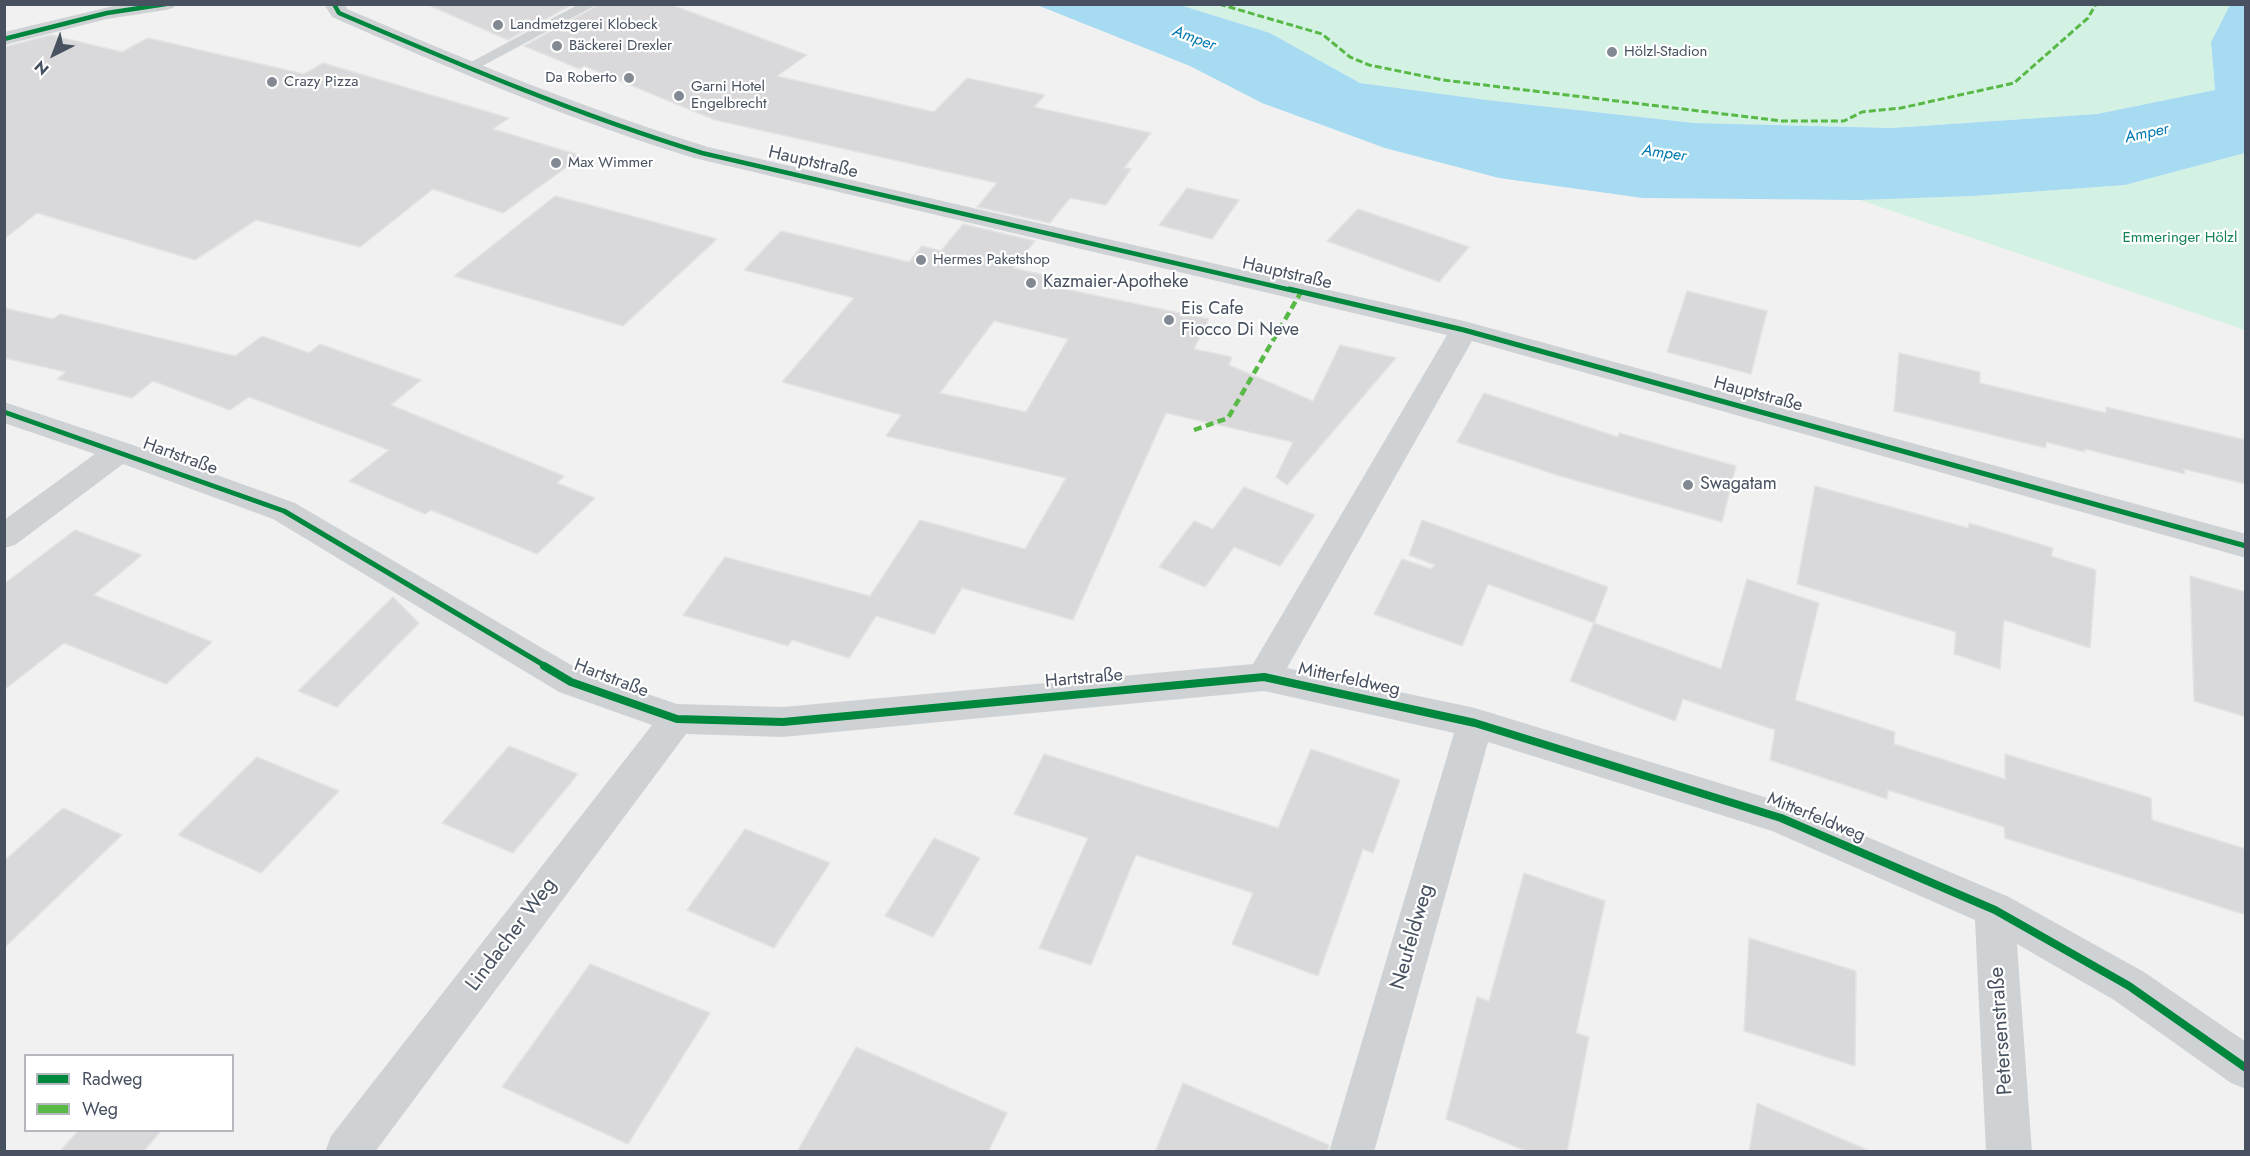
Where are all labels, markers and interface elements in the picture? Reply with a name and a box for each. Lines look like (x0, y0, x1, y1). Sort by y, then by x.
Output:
place label: Landmetzgerei Klobeck (510, 16, 658, 34)
marker: Landmetzgerei Klobeck (491, 18, 505, 32)
water label: Amper (1170, 22, 1218, 56)
north arrow (24, 24, 84, 84)
place label: Bäckerei Drexler (569, 37, 672, 55)
marker: Bäckerei Drexler (550, 39, 564, 53)
place label: Hölzl-Stadion (1624, 43, 1707, 61)
marker: Hölzl-Stadion (1605, 45, 1619, 59)
text: N (29, 55, 54, 81)
place label: Da Roberto (545, 69, 617, 87)
marker: Da Roberto (622, 71, 636, 85)
place label: Crazy Pizza (284, 73, 358, 91)
marker: Crazy Pizza (265, 75, 279, 89)
place label: Garni Hotel Engelbrecht (691, 78, 767, 113)
marker: Garni Hotel Engelbrecht (672, 89, 686, 103)
water label: Amper (2123, 120, 2171, 148)
water label: Amper (1641, 141, 1687, 167)
street label: Hauptstraße (766, 142, 860, 184)
place label: Max Wimmer (568, 154, 653, 172)
marker: Max Wimmer (549, 156, 563, 170)
park label: Emmeringer Hölzl (2123, 229, 2237, 247)
place label: Hermes Paketshop (933, 251, 1050, 269)
marker: Hermes Paketshop (914, 253, 928, 267)
street label: Hauptstraße (1240, 253, 1334, 295)
place label: Kazmaier-Apotheke (1043, 272, 1189, 294)
marker: Kazmaier-Apotheke (1024, 276, 1038, 290)
place label: Eis Cafe Fiocco Di Neve (1181, 299, 1299, 342)
marker: Eis Cafe Fiocco Di Neve (1162, 313, 1176, 327)
street label: Hauptstraße (1711, 373, 1805, 417)
street label: Hartstraße (140, 434, 220, 480)
place label: Swagatam (1700, 474, 1777, 496)
marker: Swagatam (1681, 478, 1695, 492)
street label: Hartstraße (571, 655, 651, 703)
street label: Mitterfeldweg (1296, 659, 1402, 701)
street label: Hartstraße (1044, 665, 1124, 693)
street label: Mitterfeldweg (1764, 789, 1868, 847)
street label: Lindacher Weg (461, 873, 563, 997)
street label: Neufeldweg (1386, 881, 1440, 993)
street label: Petersenstraße (1985, 966, 2019, 1096)
legend (24, 1054, 234, 1132)
text: Radweg (82, 1066, 143, 1092)
text: Weg (82, 1096, 118, 1122)

